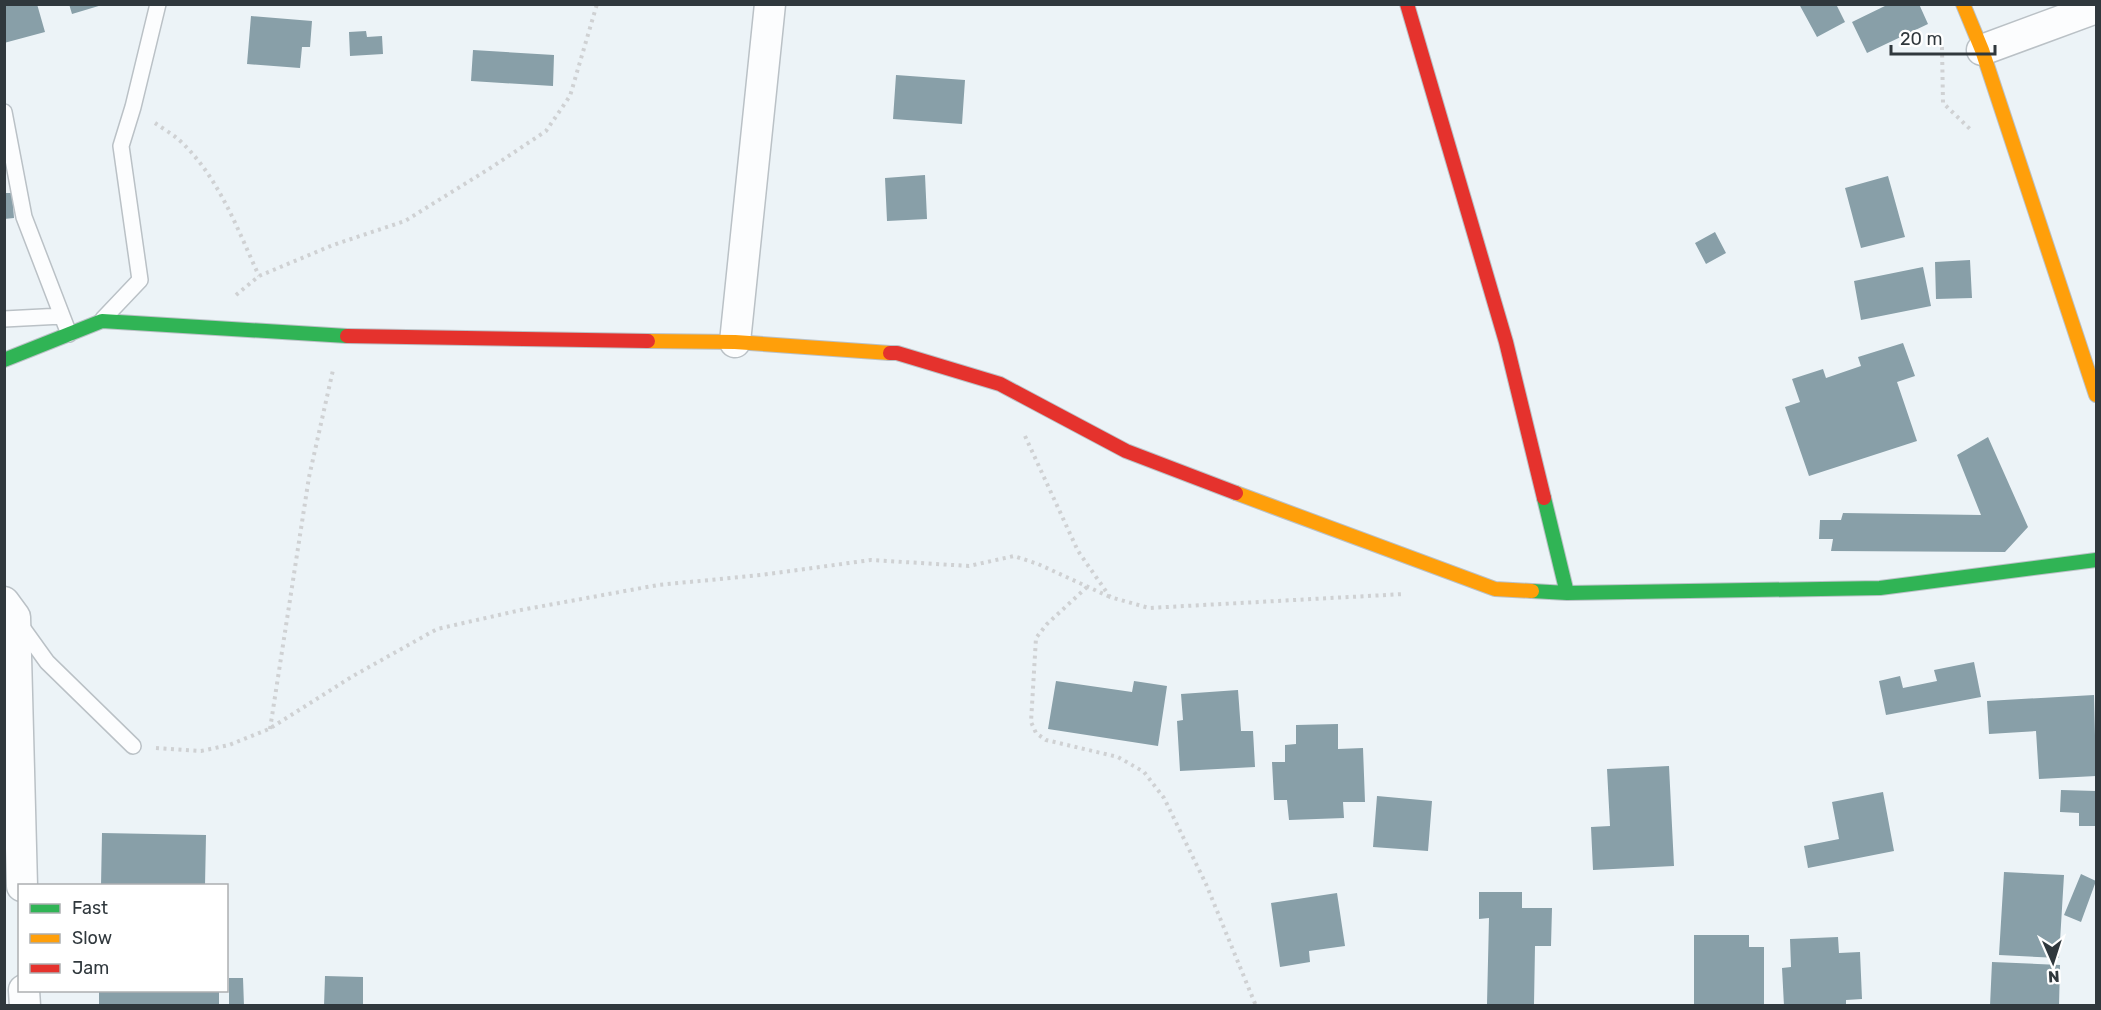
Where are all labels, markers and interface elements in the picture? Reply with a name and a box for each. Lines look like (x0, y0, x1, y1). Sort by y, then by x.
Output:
scale bar (1891, 18, 1994, 56)
text: 20 m (1900, 28, 1942, 50)
legend (18, 884, 228, 992)
text: Fast (72, 897, 108, 919)
text: Slow (72, 927, 112, 949)
north arrow (2023, 932, 2083, 992)
text: Jam (72, 957, 109, 979)
text: N (2048, 967, 2060, 986)

